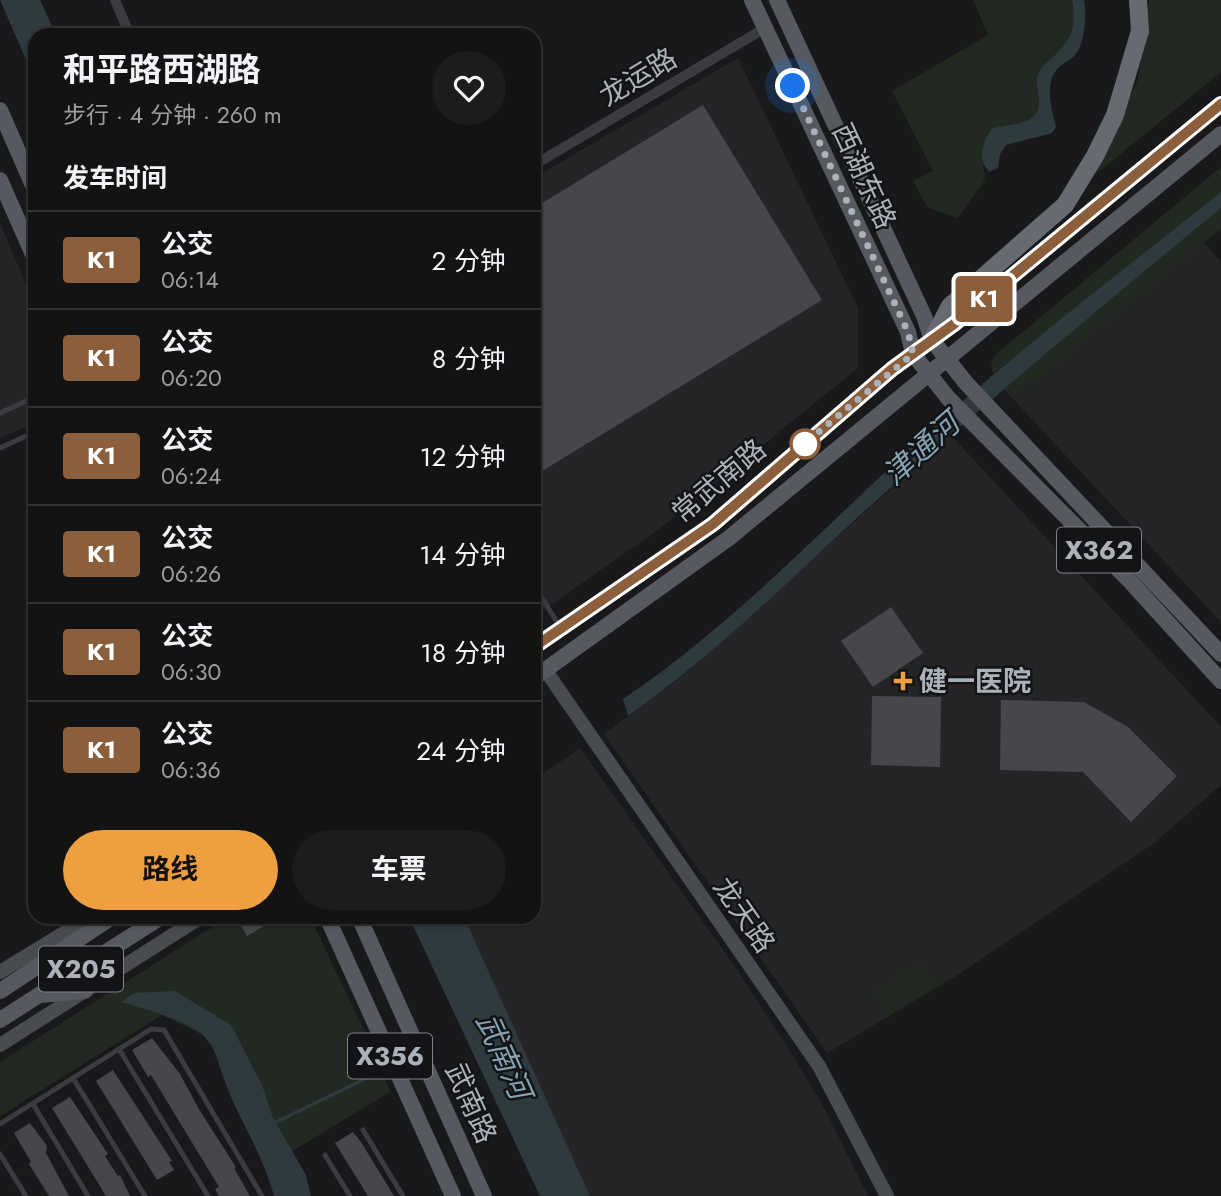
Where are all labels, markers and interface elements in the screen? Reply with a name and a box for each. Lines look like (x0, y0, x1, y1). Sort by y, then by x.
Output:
street label: 龙运路 (591, 38, 685, 116)
text: 和平路西湖路 (63, 46, 261, 93)
button: heart (432, 51, 506, 125)
your location (775, 68, 810, 103)
text: 步行 · 4 分钟 · 260 m (63, 98, 282, 132)
street label: 西湖东路 (822, 117, 906, 235)
text: 发车时间 (63, 159, 167, 197)
text: 公交 (161, 225, 213, 263)
text: K1 (87, 242, 116, 277)
text: 2 分钟 (431, 242, 506, 280)
text: 06:14 (161, 263, 219, 297)
line badge: K1 (953, 276, 1016, 322)
text: K1 (970, 281, 999, 316)
text: 公交 (161, 323, 213, 361)
text: K1 (87, 340, 116, 375)
text: 8 分钟 (432, 340, 506, 378)
text: 06:20 (161, 361, 222, 395)
water label: 津通河 (873, 400, 973, 495)
text: 公交 (161, 421, 213, 459)
street label: 常武南路 (663, 429, 775, 533)
unlabelled marker (790, 429, 820, 459)
text: K1 (87, 438, 116, 473)
text: 12 分钟 (420, 438, 506, 476)
text: 06:24 (161, 459, 221, 493)
text: 公交 (161, 519, 213, 557)
road number: X362 (1057, 528, 1141, 572)
text: K1 (87, 536, 116, 571)
text: 14 分钟 (419, 536, 506, 574)
text: 06:26 (161, 557, 221, 591)
text: 公交 (161, 617, 213, 655)
text: K1 (87, 634, 116, 669)
text: 18 分钟 (420, 634, 506, 672)
text: 06:30 (161, 655, 221, 689)
place label: 健一医院 (919, 661, 1031, 702)
marker: 健一医院 (893, 671, 913, 691)
text: 公交 (161, 715, 213, 753)
text: K1 (87, 732, 116, 767)
text: 24 分钟 (416, 732, 506, 770)
text: 06:36 (161, 753, 221, 787)
button: 路线 (63, 830, 278, 910)
button: 车票 (292, 830, 506, 910)
street label: 龙天路 (703, 869, 785, 961)
road number: X205 (39, 946, 123, 992)
water label: 武南河 (466, 1006, 544, 1110)
road number: X356 (348, 1034, 432, 1078)
street label: 武南路 (435, 1056, 507, 1150)

